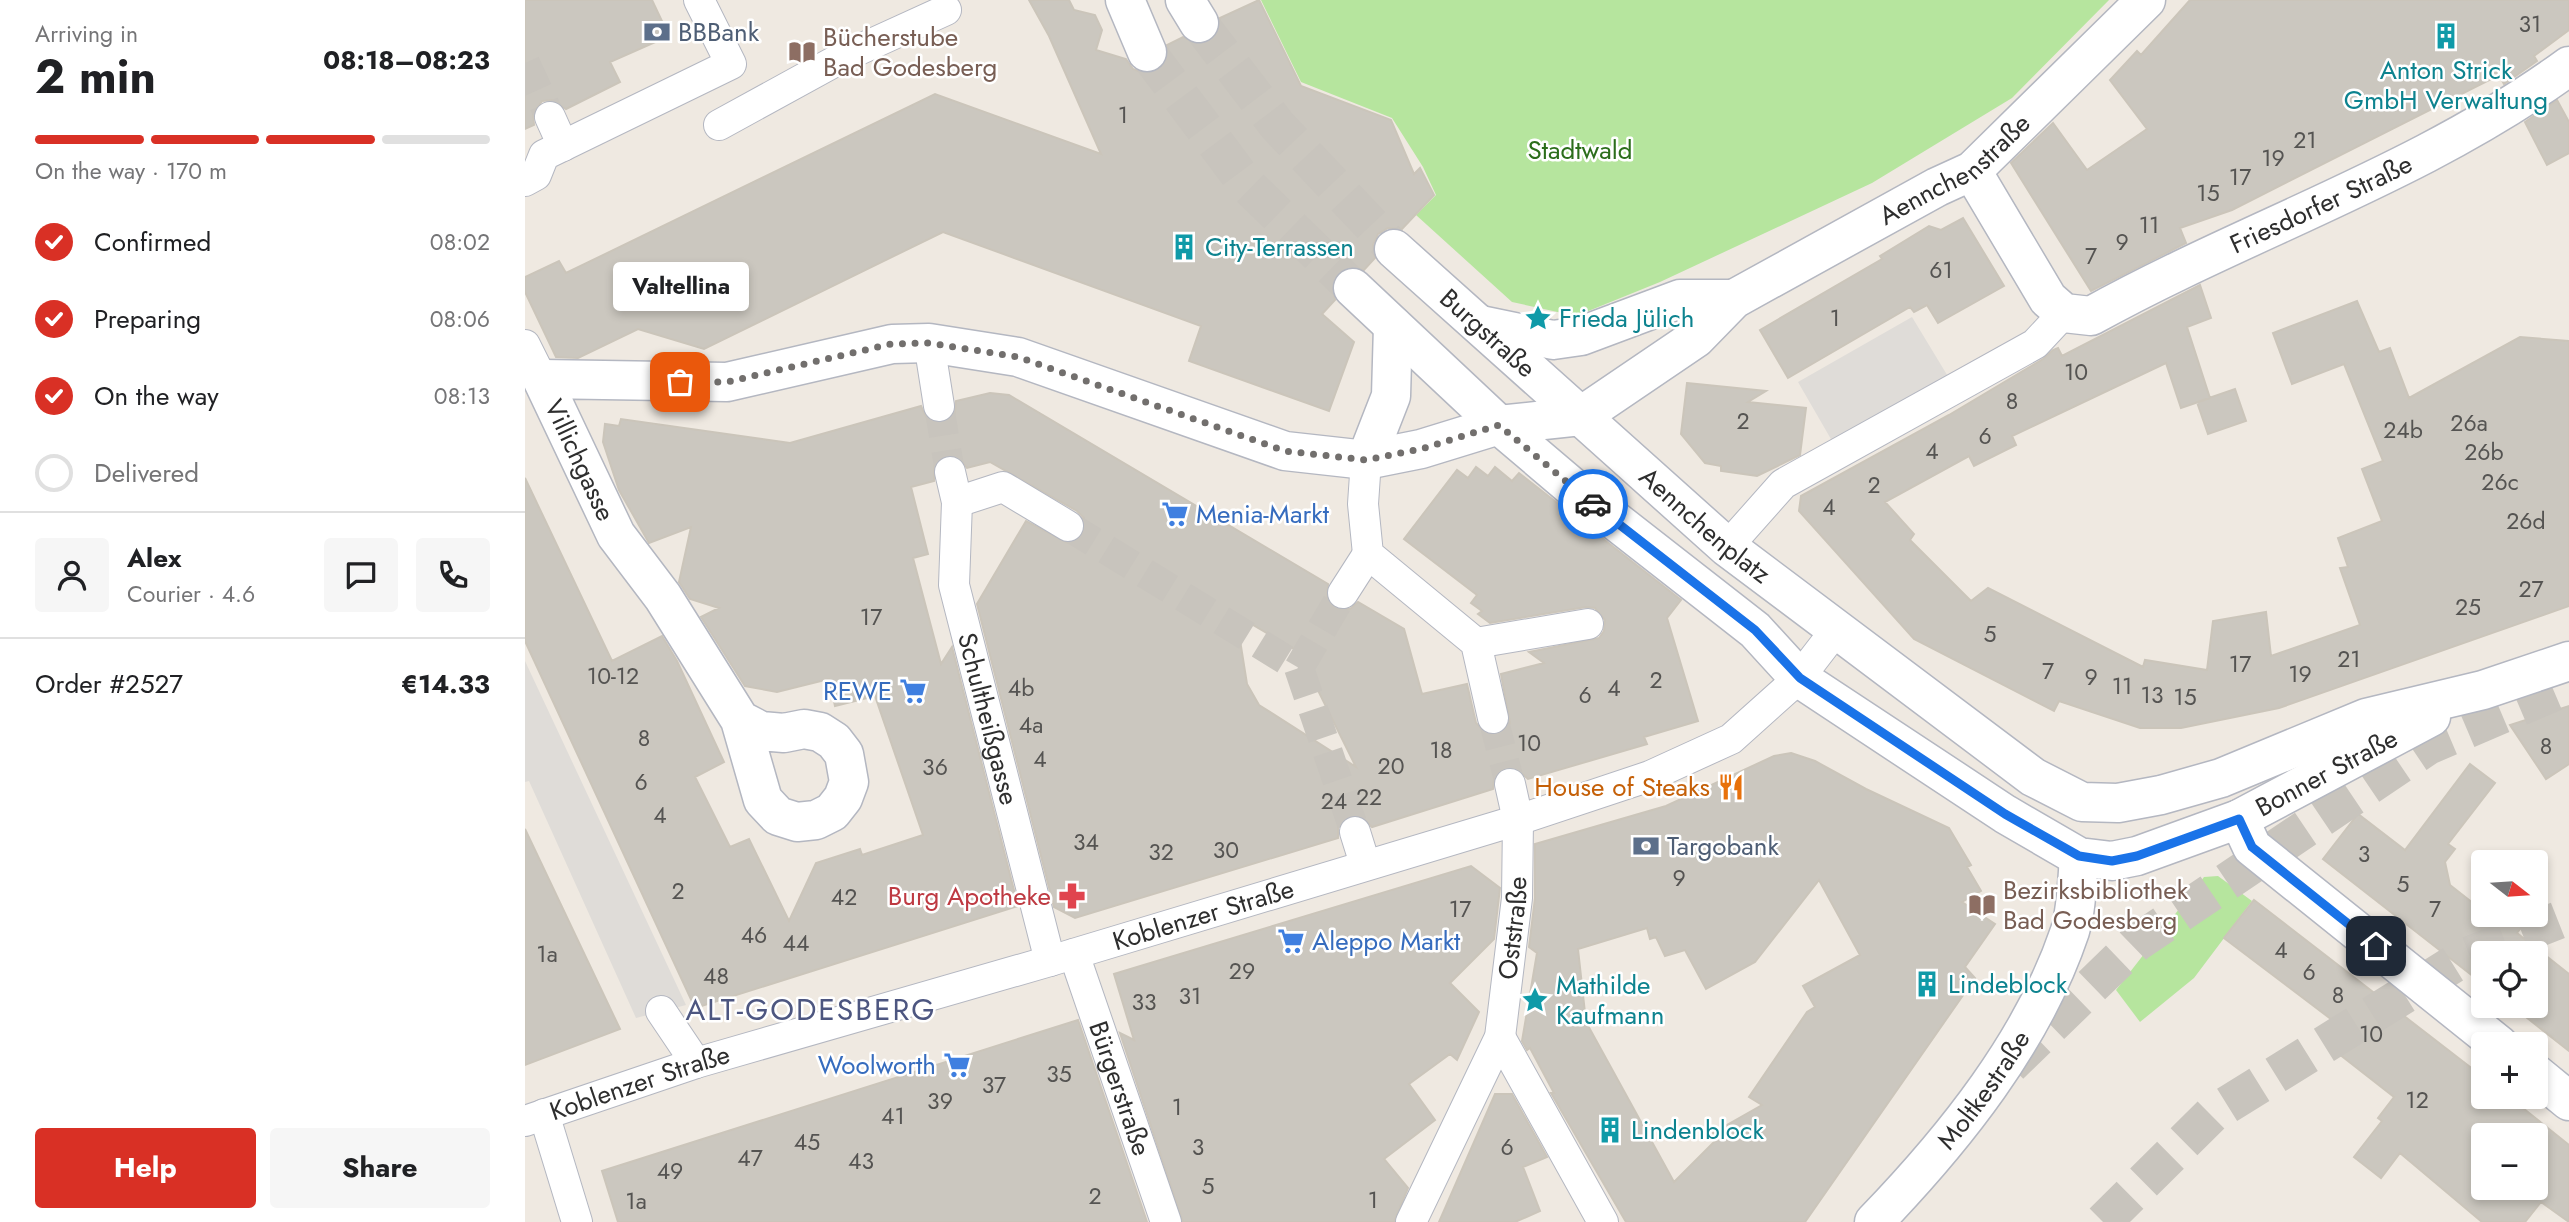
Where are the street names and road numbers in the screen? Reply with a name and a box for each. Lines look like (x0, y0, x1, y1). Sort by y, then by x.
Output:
street label: Aennchenstraße (1872, 105, 2039, 235)
street label: Friesdorfer Straße (2223, 145, 2419, 263)
street label: Burgstraße (1431, 280, 1544, 386)
street label: Villichgasse (535, 393, 625, 527)
street label: Aennchenplatz (1631, 458, 1779, 592)
street label: Schultheißgasse (948, 629, 1028, 809)
street label: Bonner Straße (2249, 719, 2404, 826)
street label: Koblenzer Straße (1108, 870, 1299, 960)
street label: Oststraße (1488, 876, 1536, 982)
street label: Bürgerstraße (1079, 1016, 1161, 1161)
street label: Moltkestraße (1928, 1023, 2039, 1158)
street label: Koblenzer Straße (545, 1035, 734, 1130)

